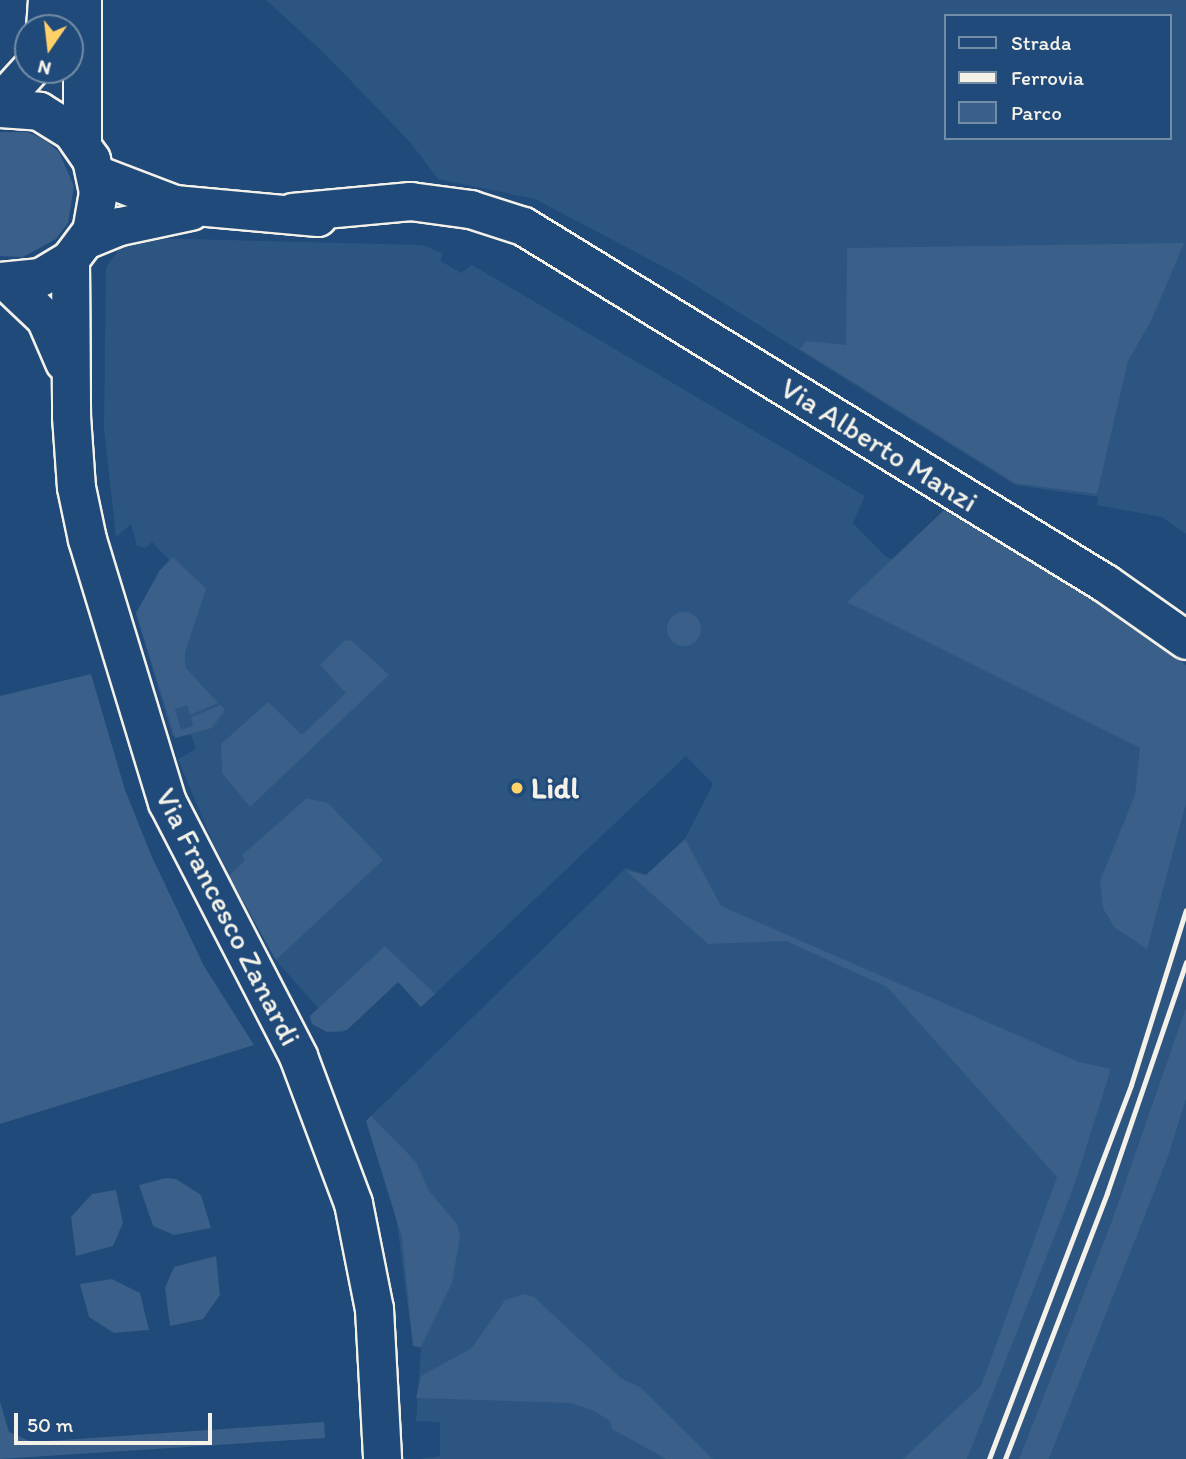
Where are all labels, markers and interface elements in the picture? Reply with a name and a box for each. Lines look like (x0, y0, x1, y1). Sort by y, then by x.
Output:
north arrow (14, 14, 84, 84)
legend (944, 14, 1172, 140)
text: Strada (1011, 30, 1071, 55)
text: N (35, 55, 53, 81)
text: Ferrovia (1011, 65, 1084, 90)
text: Parco (1011, 100, 1062, 125)
street label: Via Alberto Manzi (773, 370, 985, 520)
place label: Lidl (531, 770, 579, 806)
marker: Lidl (509, 780, 525, 796)
street label: Via Francesco Zanardi (148, 783, 308, 1051)
scale bar (18, 1400, 215, 1444)
text: 50 m (27, 1412, 73, 1437)

